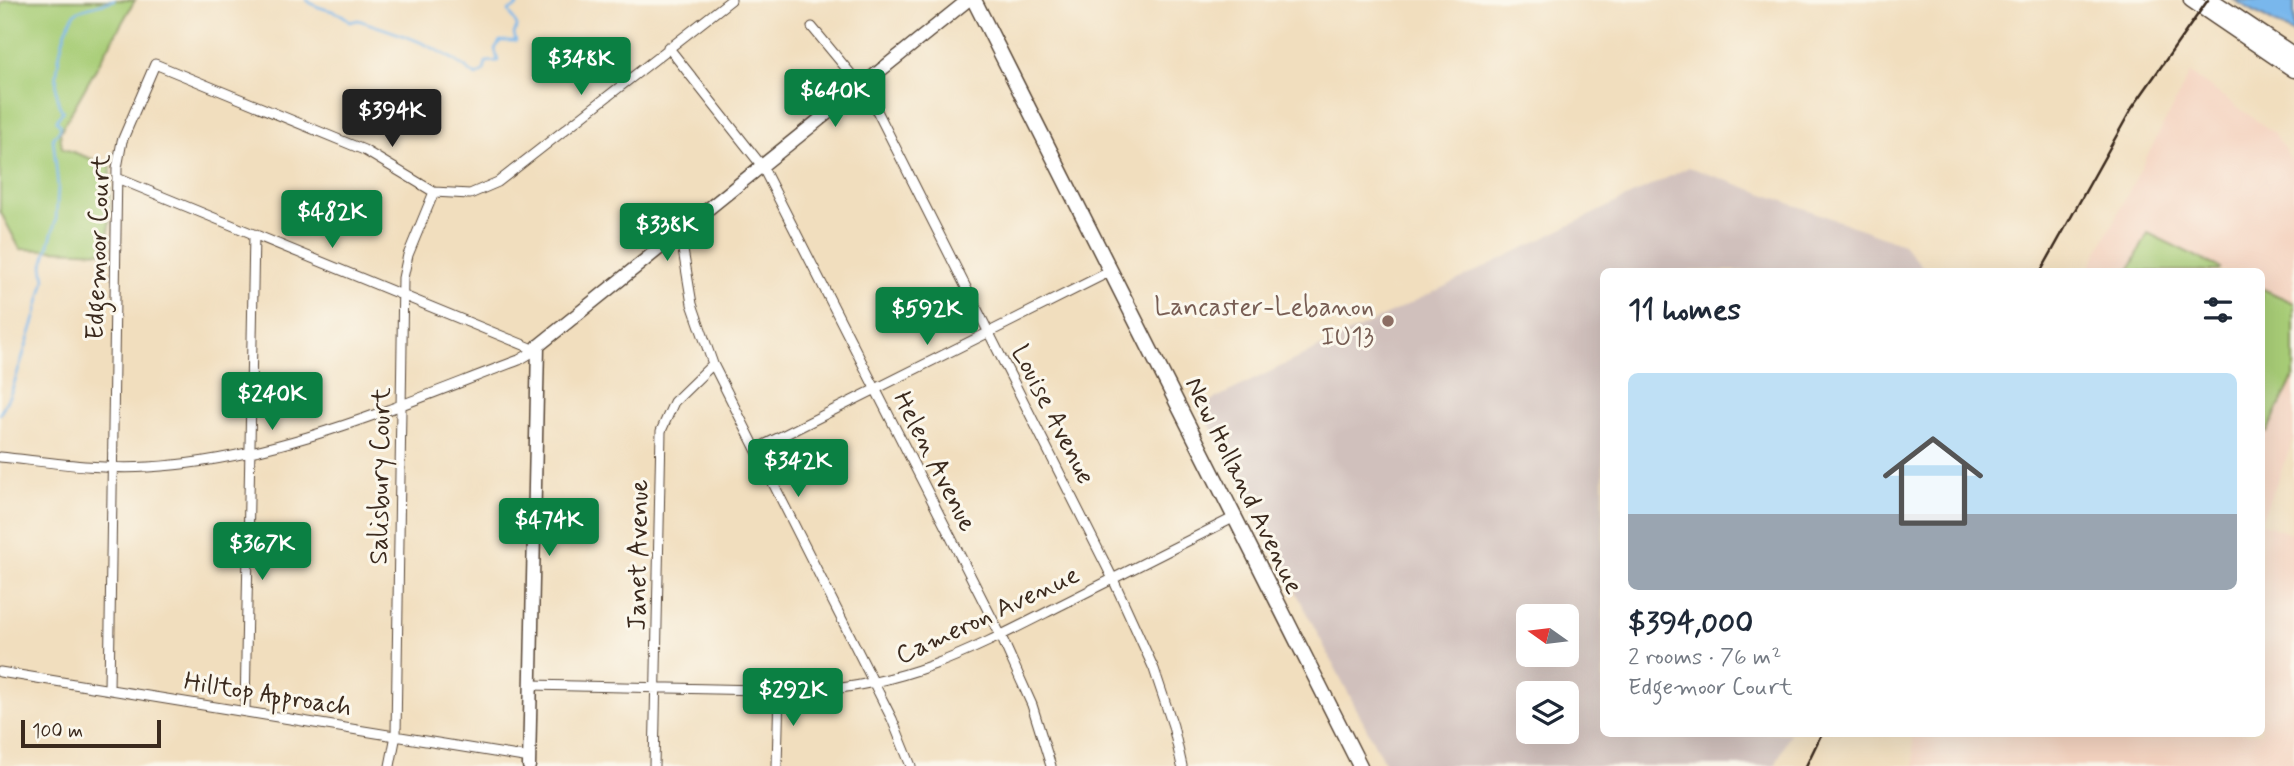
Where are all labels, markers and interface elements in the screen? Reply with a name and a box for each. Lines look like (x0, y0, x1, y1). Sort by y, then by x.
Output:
pin: $348K (532, 38, 630, 97)
text: $348K (548, 45, 614, 75)
pin: $640K (786, 69, 884, 129)
text: $640K (800, 77, 870, 107)
pin: $394K (343, 90, 441, 149)
text: $394K (358, 97, 426, 127)
street label: Edgemoor Court (79, 154, 122, 341)
pin: $482K (283, 190, 381, 250)
text: $482K (297, 198, 367, 228)
pin: $338K (618, 204, 716, 263)
text: $338K (636, 211, 698, 241)
pin: $592K (878, 288, 976, 347)
place label: Lancaster-Lebanon IU13 (1154, 291, 1374, 355)
text: 11 homes (1628, 291, 1741, 330)
icon: filters (2199, 291, 2237, 329)
text: $592K (892, 295, 962, 325)
marker: Lancaster-Lebanon IU13 (1380, 313, 1396, 329)
street label: Louise Avenue (1002, 339, 1102, 491)
pin: $240K (223, 372, 321, 432)
street label: New Holland Avenue (1176, 372, 1311, 600)
text: $240K (238, 380, 306, 410)
street label: Helen Avenue (884, 386, 984, 538)
street label: Salisbury Court (362, 387, 400, 565)
icon: home (1870, 418, 1996, 544)
pin: $342K (749, 440, 847, 499)
text: $342K (764, 447, 832, 477)
street label: Janet Avenue (621, 479, 657, 631)
pin: $474K (500, 498, 598, 558)
text: $474K (515, 506, 583, 536)
pin: $367K (213, 522, 311, 582)
text: $367K (229, 530, 295, 560)
street label: Cameron Avenue (891, 558, 1085, 673)
north arrow (1516, 604, 1578, 667)
map controls (1516, 604, 1579, 744)
text: $394,000 (1628, 604, 1753, 643)
text: 2 rooms · 76 m² (1628, 643, 1781, 673)
street label: Hilltop Approach (181, 665, 354, 728)
pin: $292K (744, 668, 842, 728)
text: Edgemoor Court (1628, 673, 1792, 703)
text: $292K (759, 676, 827, 706)
button: layers (1516, 681, 1579, 744)
scale bar (21, 717, 161, 749)
text: 100 m (32, 719, 83, 744)

